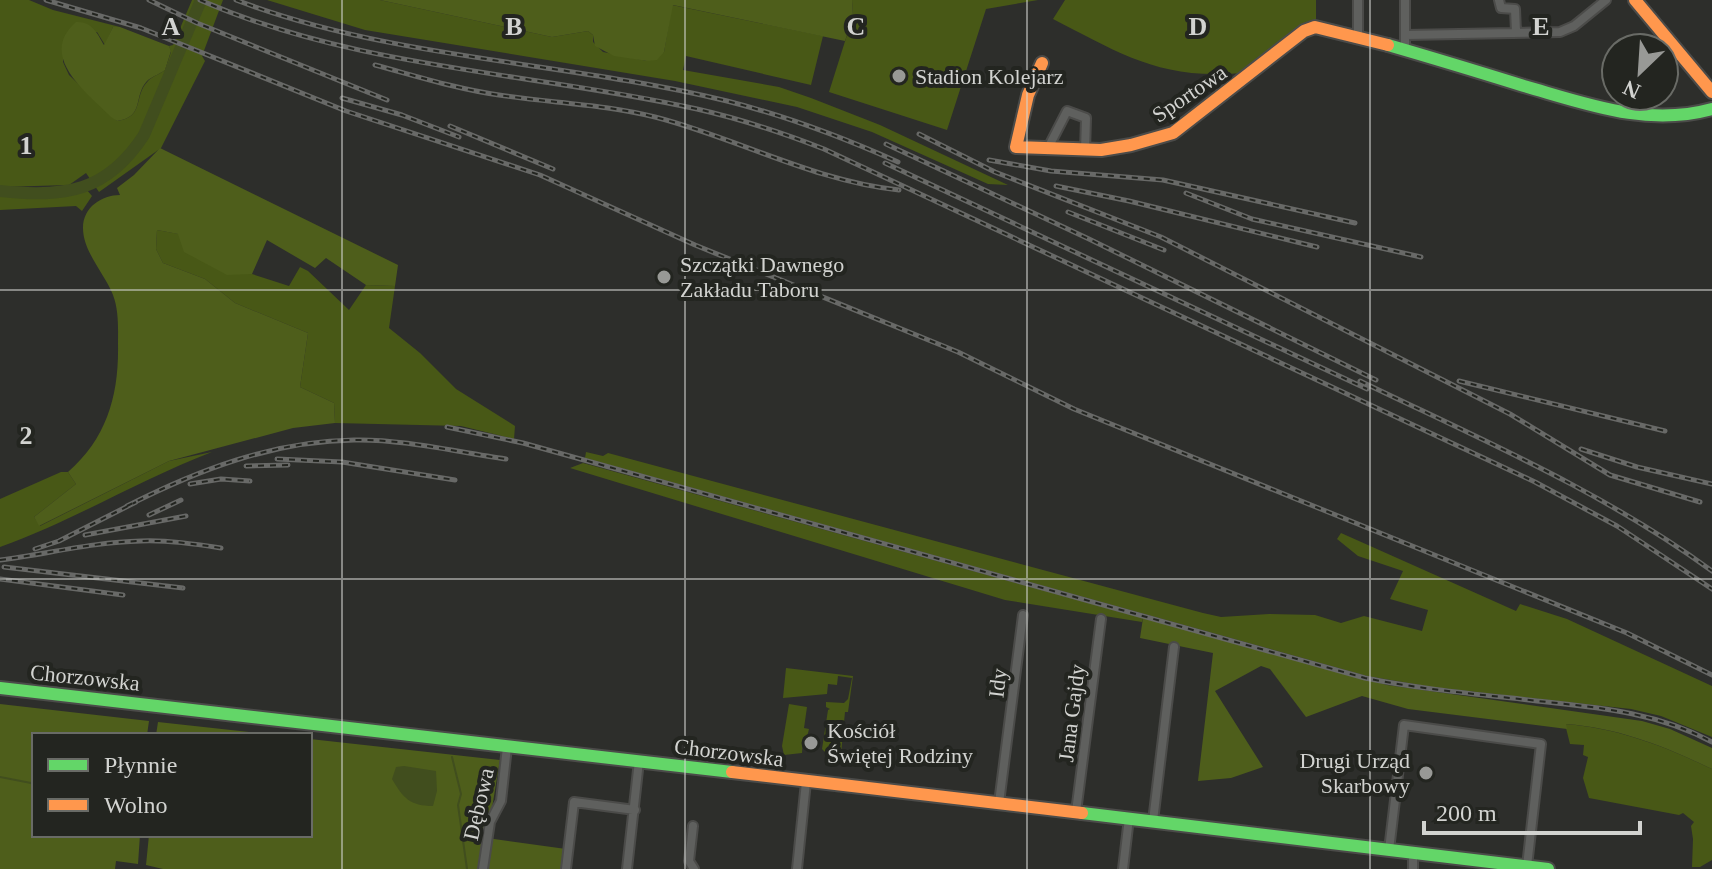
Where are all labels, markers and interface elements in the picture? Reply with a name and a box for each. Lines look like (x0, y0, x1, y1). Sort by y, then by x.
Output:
text: A (162, 12, 181, 41)
text: B (505, 12, 523, 41)
text: C (847, 12, 865, 41)
text: D (1189, 12, 1207, 41)
text: E (1532, 12, 1550, 41)
north arrow (1600, 32, 1680, 112)
street label: Sportowa (1147, 59, 1231, 127)
place label: Stadion Kolejarz (915, 64, 1064, 89)
marker: Stadion Kolejarz (890, 67, 908, 85)
text: N (1619, 75, 1644, 104)
text: 1 (20, 131, 33, 160)
place label: Szczątki Dawnego Zakładu Taboru (680, 252, 844, 302)
marker: Szczątki Dawnego Zakładu Taboru (655, 268, 673, 286)
text: 2 (20, 421, 33, 450)
street label: Chorzowska (29, 659, 141, 696)
street label: Jana Gajdy (1053, 663, 1090, 763)
street label: Idy (983, 667, 1012, 699)
place label: Kościół Świętej Rodziny (827, 718, 973, 768)
legend (32, 733, 312, 837)
street label: Chorzowska (673, 733, 785, 772)
marker: Kościół Świętej Rodziny (802, 734, 820, 752)
place label: Drugi Urząd Skarbowy (1299, 748, 1410, 798)
text: Płynnie (104, 752, 177, 778)
marker: Drugi Urząd Skarbowy (1417, 764, 1435, 782)
street label: Dębowa (458, 765, 499, 843)
scale bar (1424, 785, 1640, 835)
text: Wolno (104, 792, 167, 818)
text: 200 m (1436, 800, 1497, 826)

